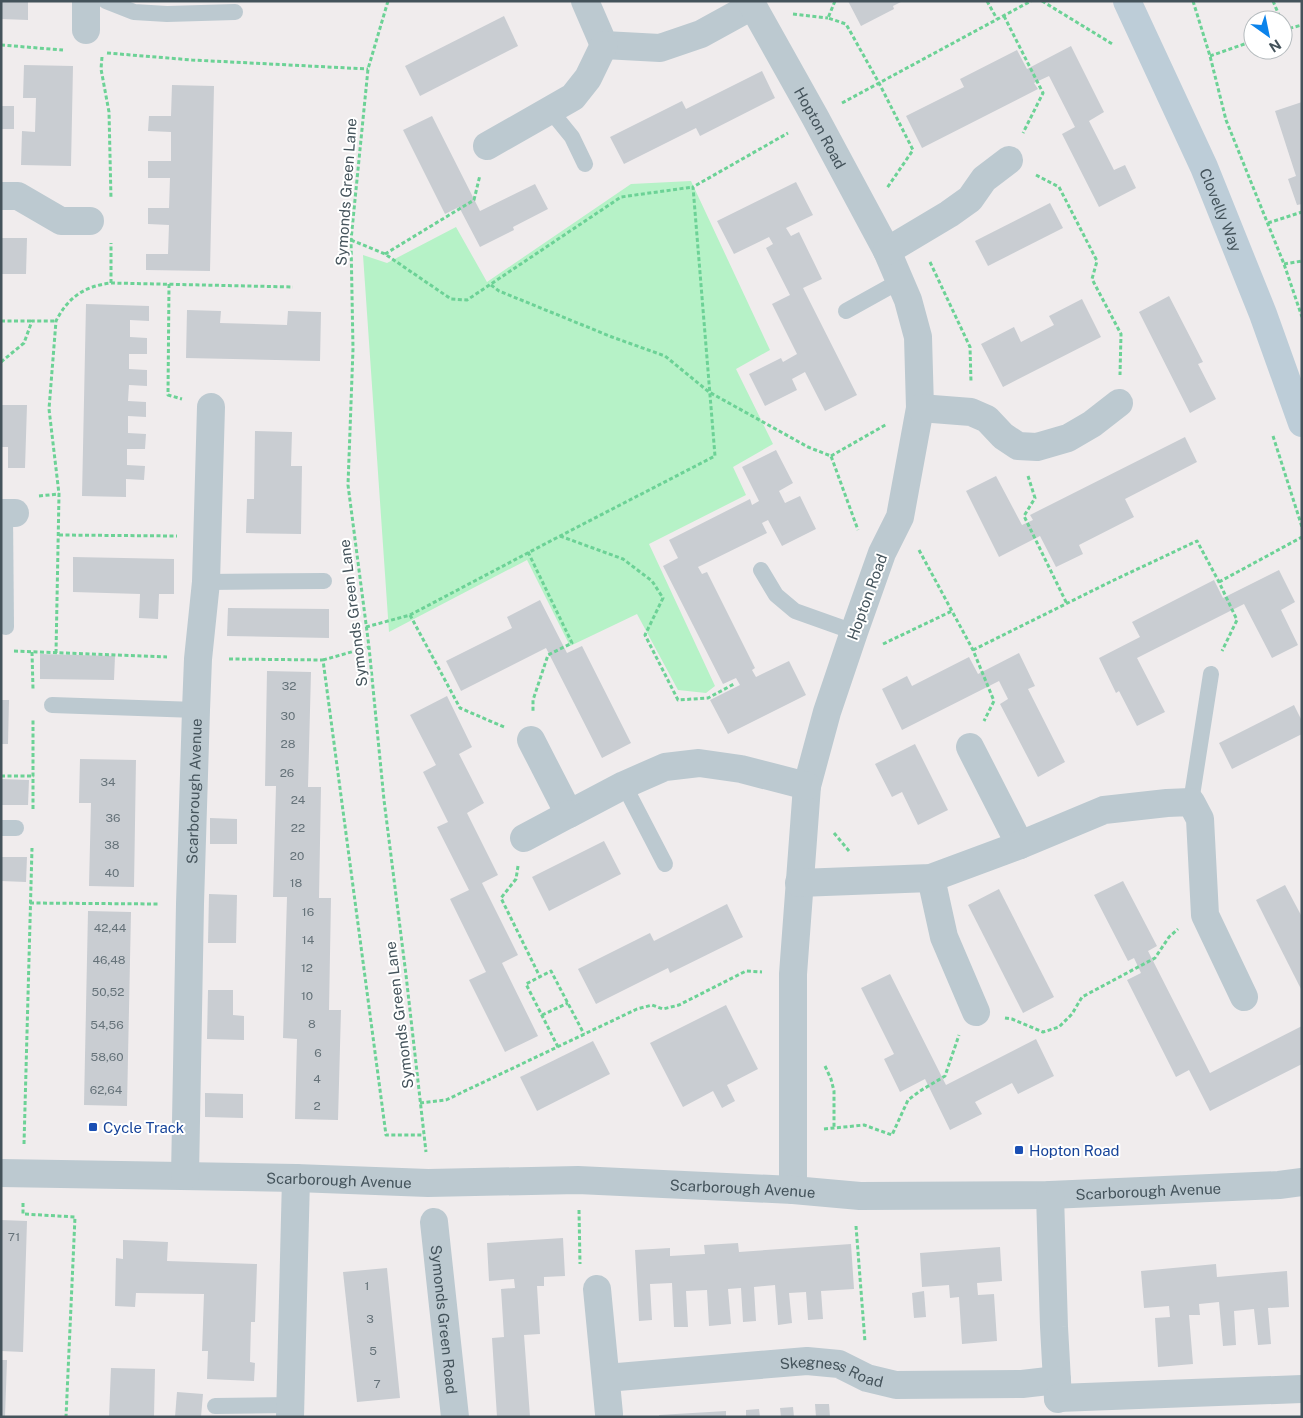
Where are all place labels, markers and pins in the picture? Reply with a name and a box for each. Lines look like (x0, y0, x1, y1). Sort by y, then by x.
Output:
place label: Cycle Track (103, 1119, 184, 1136)
marker: Cycle Track (87, 1121, 99, 1133)
place label: Hopton Road (1029, 1142, 1119, 1159)
marker: Hopton Road (1013, 1144, 1025, 1156)

